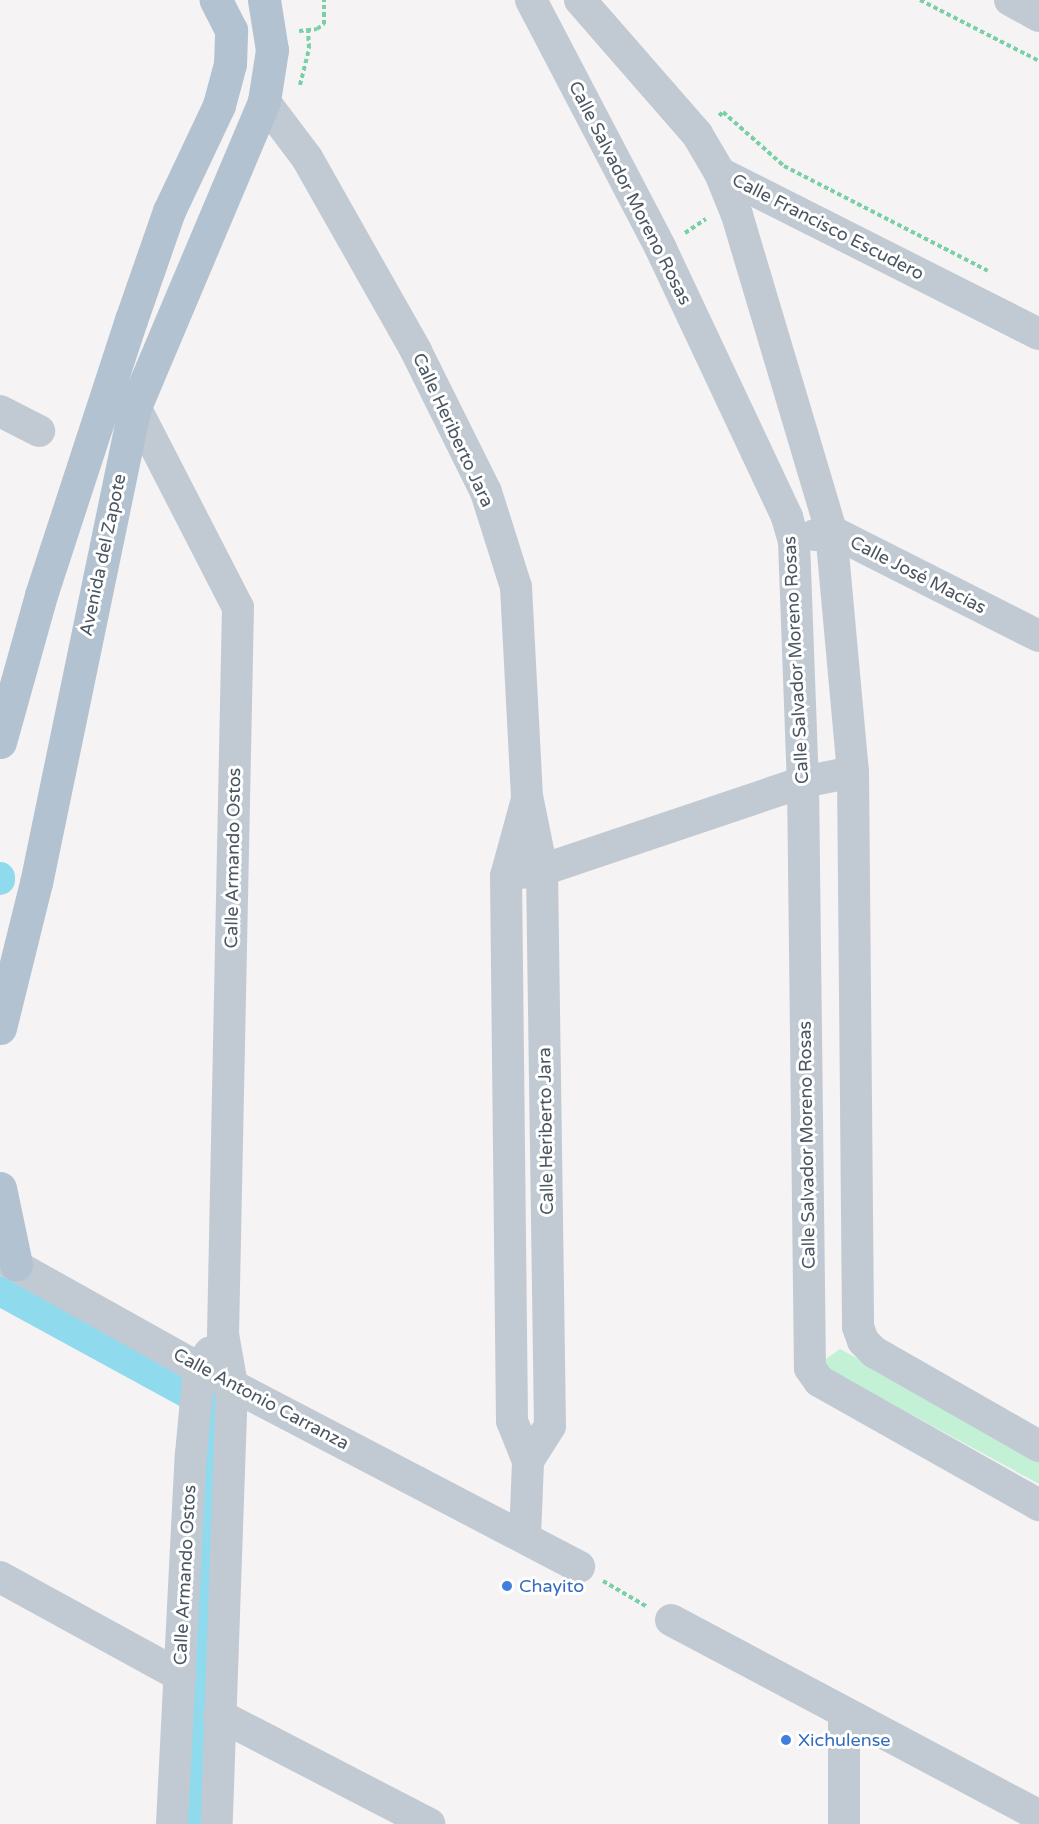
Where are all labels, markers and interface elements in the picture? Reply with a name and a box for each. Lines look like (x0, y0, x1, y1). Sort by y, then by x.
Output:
street label: Calle Salvador Moreno Rosas (564, 78, 696, 308)
street label: Calle Francisco Escudero (728, 169, 928, 285)
street label: Calle Heriberto Jara (408, 349, 498, 511)
street label: Avenida del Zapote (75, 472, 131, 638)
street label: Calle José Macías (846, 531, 990, 619)
street label: Calle Salvador Moreno Rosas (779, 536, 813, 784)
street label: Calle Armando Ostos (221, 767, 245, 949)
street label: Calle Salvador Moreno Rosas (794, 1021, 820, 1269)
street label: Calle Heriberto Jara (534, 1047, 558, 1215)
street label: Calle Antonio Carranza (169, 1343, 353, 1455)
street label: Calle Armando Ostos (169, 1484, 201, 1666)
place label: Chayito (519, 1575, 584, 1597)
marker: Chayito (500, 1579, 514, 1593)
place label: Xichulense (798, 1729, 890, 1751)
marker: Xichulense (779, 1733, 793, 1747)

